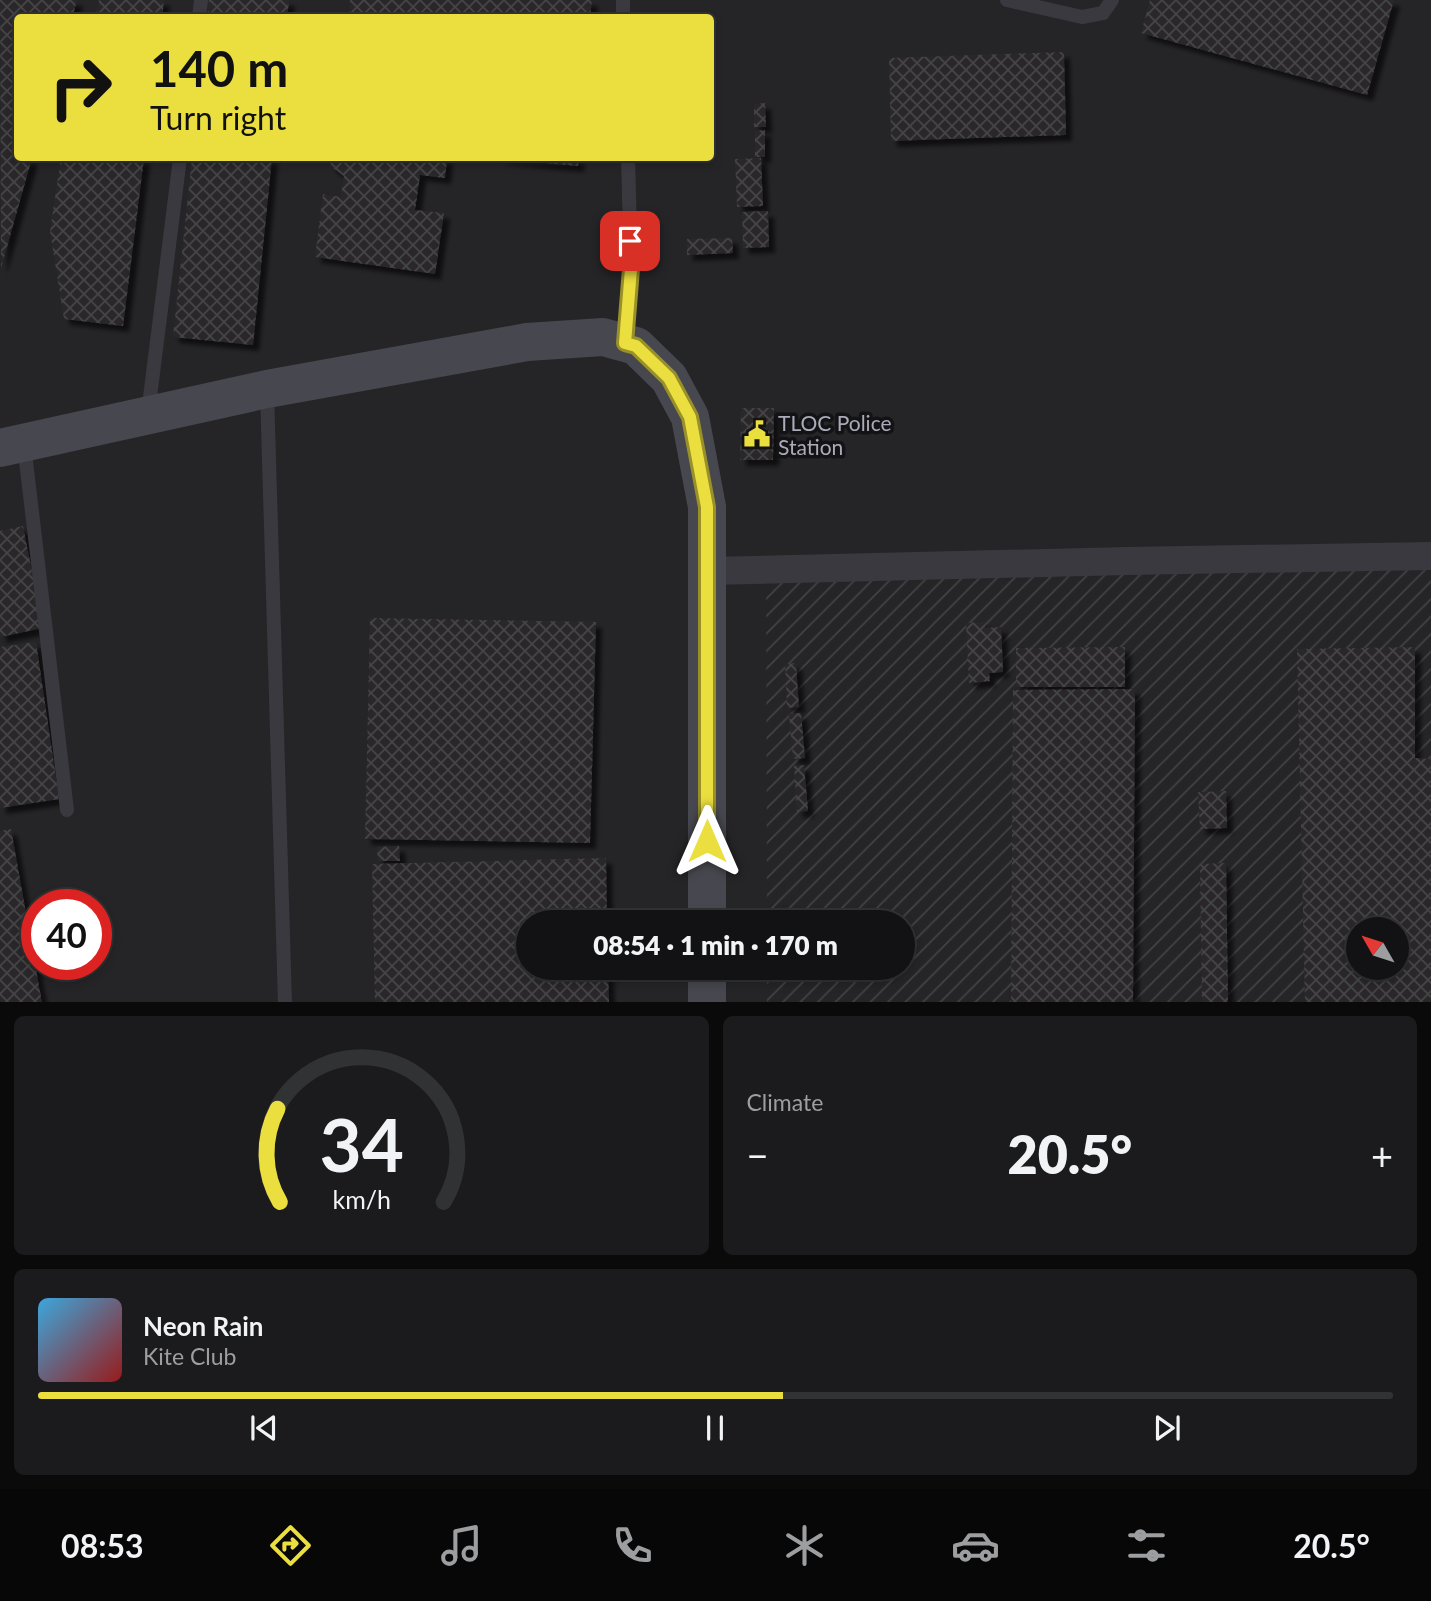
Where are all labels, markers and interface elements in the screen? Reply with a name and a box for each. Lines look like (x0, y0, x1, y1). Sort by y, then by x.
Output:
text: 140 m (150, 39, 288, 97)
icon: right (35, 42, 126, 133)
text: Turn right (150, 98, 286, 137)
pin (600, 211, 660, 271)
icon: arrive (611, 222, 649, 260)
place label: TLOC Police Station (778, 410, 892, 459)
public building icon: TLOC Police Station (742, 419, 772, 449)
position arrow (670, 804, 744, 878)
speed limit sign: 40 (21, 889, 112, 980)
north arrow (1346, 917, 1409, 980)
map controls (1346, 917, 1409, 980)
text: 08:54 · 1 min · 170 m (593, 929, 838, 961)
text: Climate (747, 1088, 823, 1116)
text: 34 (319, 1100, 403, 1188)
text: 20.5° (1007, 1123, 1132, 1185)
text: − (747, 1132, 769, 1178)
text: + (1371, 1132, 1393, 1178)
text: km/h (332, 1183, 391, 1213)
text: Neon Rain (143, 1310, 263, 1342)
text: Kite Club (143, 1342, 236, 1370)
icon: previous (245, 1409, 283, 1447)
icon: pause (696, 1409, 734, 1447)
icon: next (1148, 1409, 1186, 1447)
icon: directions (266, 1521, 315, 1570)
icon: music (437, 1521, 486, 1570)
icon: phone (608, 1521, 657, 1570)
icon: climate (780, 1521, 829, 1570)
icon: car (951, 1521, 1000, 1570)
icon: filters (1122, 1521, 1171, 1570)
text: 08:53 (61, 1526, 144, 1565)
text: 20.5° (1293, 1526, 1370, 1565)

